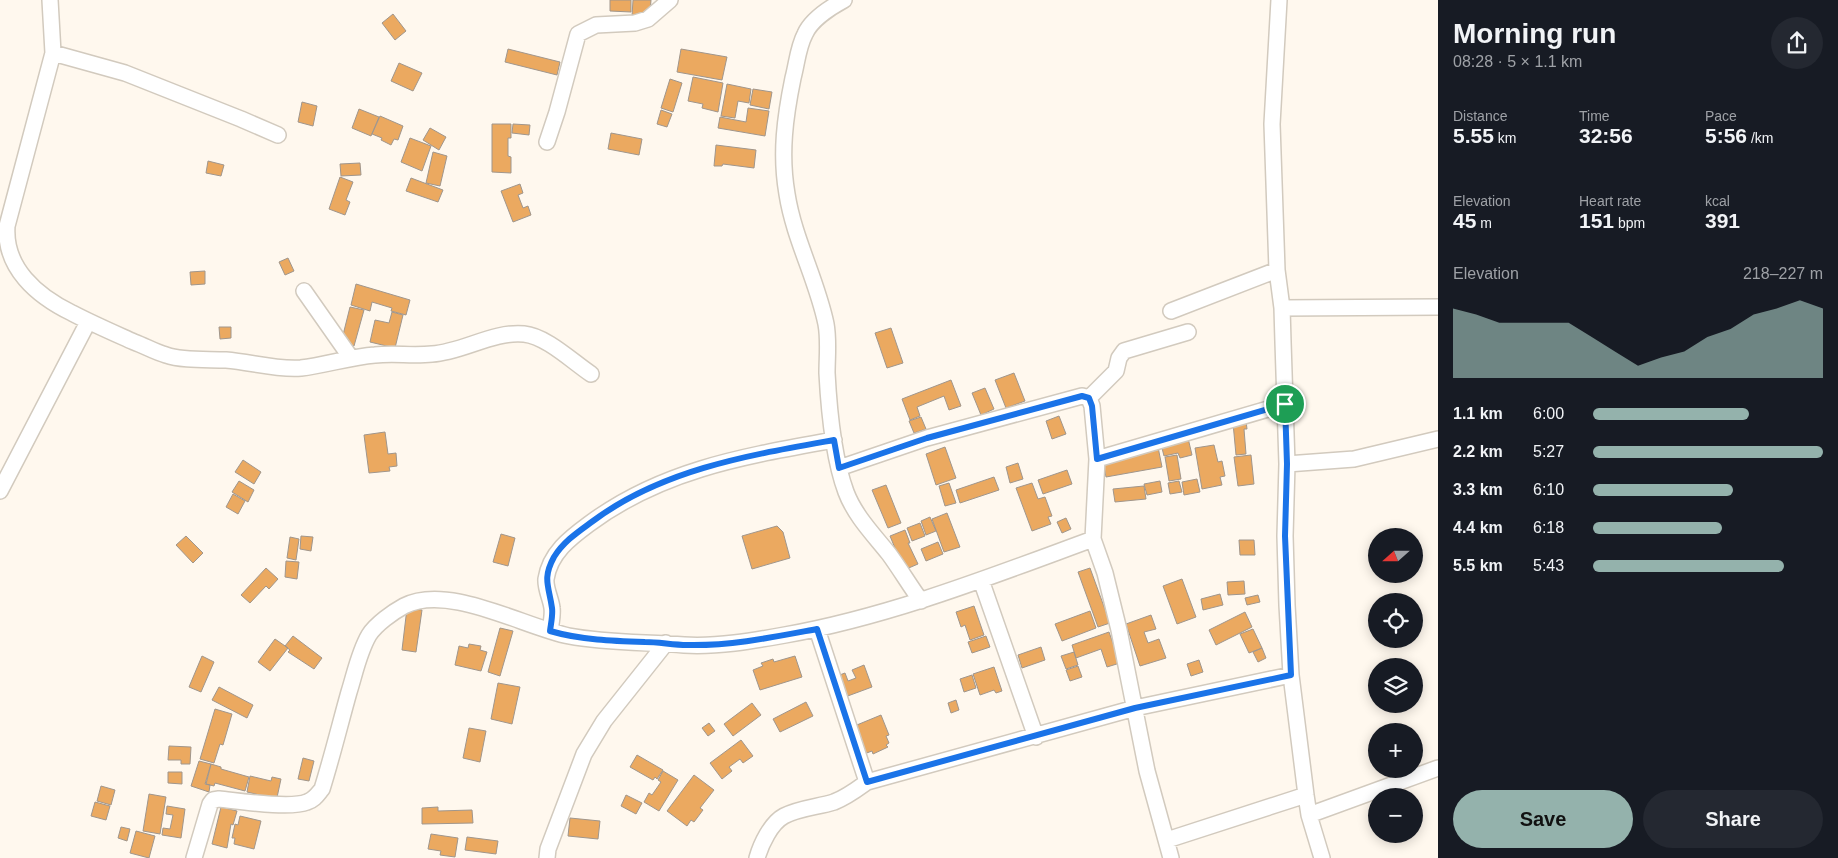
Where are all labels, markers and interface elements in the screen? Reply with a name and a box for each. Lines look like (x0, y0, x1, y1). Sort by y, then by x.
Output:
button: share (1771, 17, 1823, 69)
text: Morning run (1453, 18, 1616, 49)
text: 08:28 · 5 × 1.1 km (1453, 53, 1582, 70)
text: Distance (1453, 108, 1507, 124)
text: Time (1579, 108, 1610, 124)
text: Pace (1705, 108, 1737, 124)
text: 5.55 (1453, 124, 1494, 147)
text: 32:56 (1579, 124, 1633, 147)
text: 5:56 (1705, 124, 1747, 147)
text: km (1494, 130, 1516, 146)
text: /km (1747, 130, 1773, 146)
text: Elevation (1453, 193, 1511, 209)
text: Heart rate (1579, 193, 1641, 209)
text: kcal (1705, 193, 1730, 209)
text: 45 (1453, 209, 1476, 232)
text: 151 (1579, 209, 1614, 232)
text: 391 (1705, 209, 1740, 232)
text: m (1476, 215, 1492, 231)
text: bpm (1614, 215, 1645, 231)
text: Elevation (1453, 265, 1519, 282)
text: 218–227 m (1743, 265, 1823, 282)
pin (1264, 383, 1306, 425)
icon: arrive (1271, 390, 1299, 418)
text: 1.1 km (1453, 405, 1503, 422)
text: 6:00 (1533, 405, 1564, 422)
text: 2.2 km (1453, 443, 1503, 460)
text: 5:27 (1533, 443, 1564, 460)
text: 3.3 km (1453, 481, 1503, 498)
text: 6:10 (1533, 481, 1564, 498)
text: 4.4 km (1453, 519, 1503, 536)
text: 6:18 (1533, 519, 1564, 536)
north arrow (1368, 528, 1422, 582)
map controls (1368, 528, 1423, 843)
text: 5.5 km (1453, 557, 1503, 574)
text: 5:43 (1533, 557, 1564, 574)
button: locate (1368, 593, 1423, 648)
button: layers (1368, 658, 1423, 713)
button: + (1368, 723, 1423, 778)
button: − (1368, 788, 1423, 843)
button: Save (1453, 790, 1633, 848)
button: Share (1643, 790, 1823, 848)

